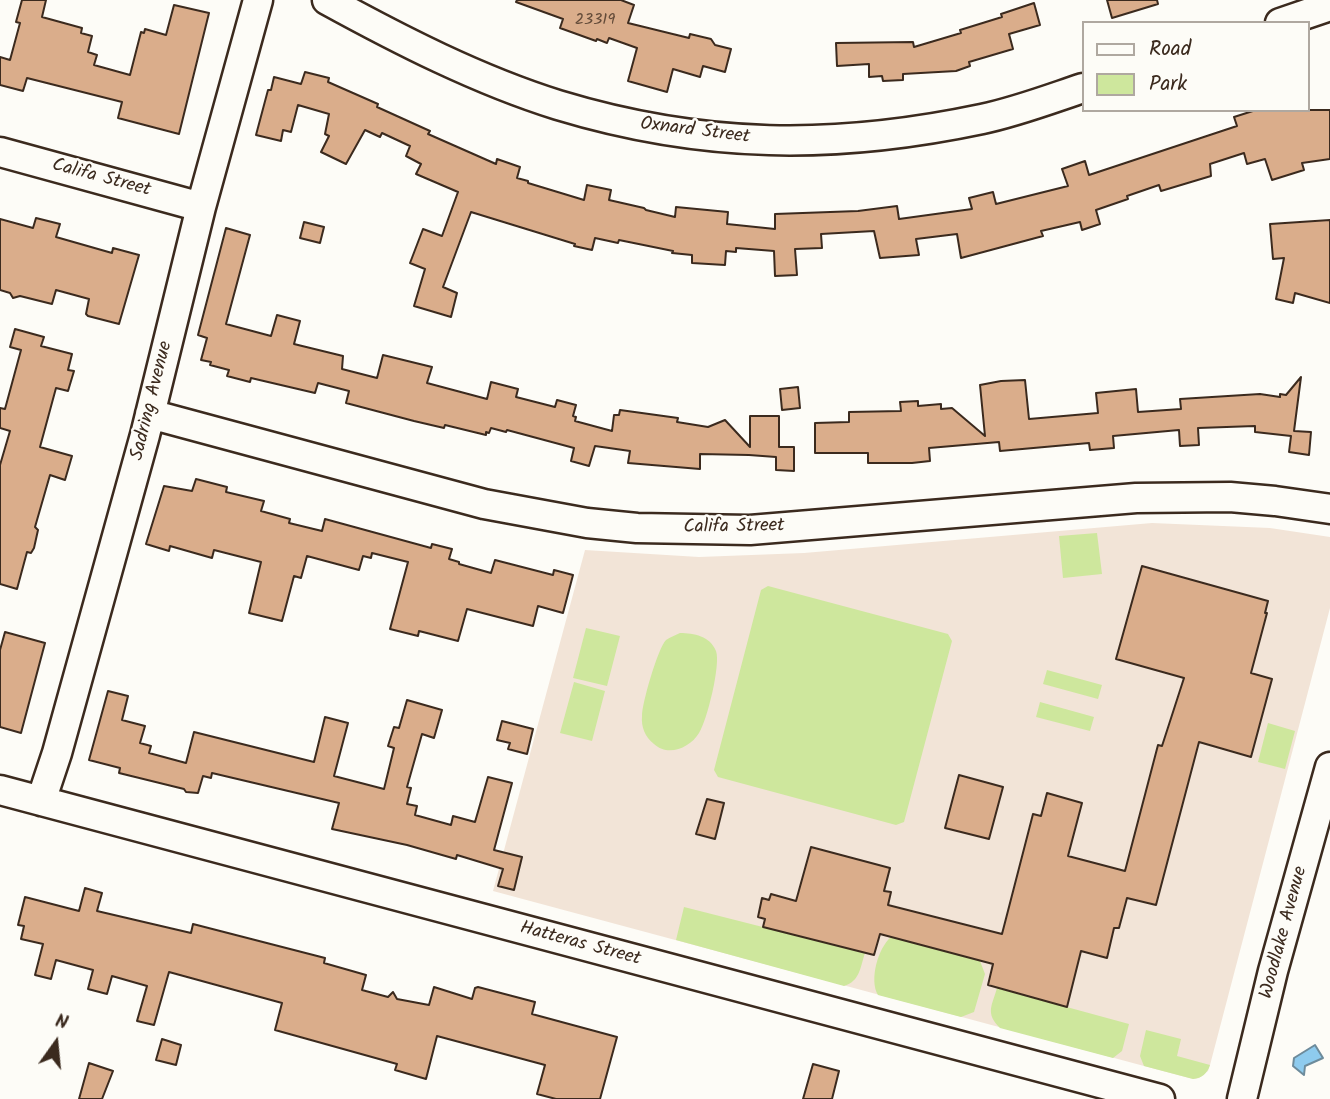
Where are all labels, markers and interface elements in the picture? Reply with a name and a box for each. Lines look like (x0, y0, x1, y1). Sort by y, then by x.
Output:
house number: 23319 (575, 11, 615, 31)
legend (1082, 21, 1309, 112)
text: Road (1149, 33, 1191, 66)
text: Park (1149, 68, 1187, 101)
street label: Oxnard Street (639, 114, 751, 150)
street label: Califa Street (49, 155, 153, 203)
street label: Sadring Avenue (127, 339, 179, 463)
street label: Califa Street (683, 516, 785, 540)
street label: Woodlake Avenue (1256, 864, 1314, 1002)
street label: Hatteras Street (517, 918, 643, 972)
text: N (52, 1007, 71, 1039)
north arrow (21, 1008, 91, 1078)

